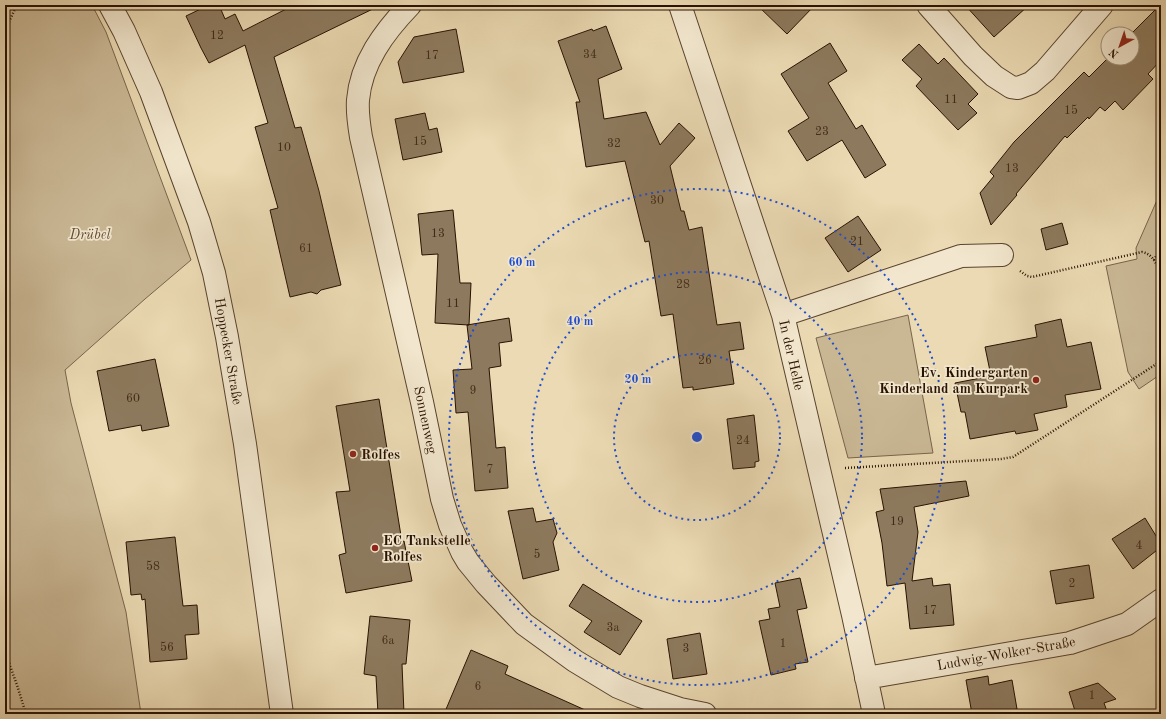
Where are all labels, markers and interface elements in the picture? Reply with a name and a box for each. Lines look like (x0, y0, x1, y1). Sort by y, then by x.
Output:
north arrow (1100, 26, 1140, 66)
house number: 12 (210, 30, 224, 42)
text: N (1107, 45, 1121, 59)
house number: 34 (583, 49, 597, 61)
house number: 17 (425, 50, 439, 62)
house number: 11 (944, 94, 958, 106)
house number: 15 (1064, 104, 1078, 117)
house number: 23 (815, 126, 829, 138)
house number: 15 (413, 135, 427, 148)
house number: 32 (607, 138, 621, 150)
house number: 10 (277, 142, 291, 154)
house number: 13 (1005, 163, 1019, 175)
house number: 30 (650, 195, 664, 207)
park label: Drübel (68, 228, 111, 242)
house number: 13 (431, 228, 445, 240)
house number: 21 (850, 236, 864, 248)
house number: 61 (299, 243, 313, 255)
text: 60 m (509, 257, 536, 269)
house number: 28 (676, 279, 690, 291)
street label: Hoppecker Straße (212, 297, 244, 406)
house number: 11 (446, 298, 460, 310)
text: 40 m (567, 316, 594, 328)
street label: In der Helle (776, 319, 806, 392)
house number: 26 (698, 355, 712, 367)
place label: Ev. Kindergarten Kinderland am Kurpark (879, 366, 1028, 396)
text: 20 m (625, 374, 652, 386)
marker: Ev. Kindergarten Kinderland am Kurpark (1031, 375, 1041, 385)
street label: Sonnenweg (411, 385, 439, 456)
house number: 9 (470, 385, 476, 397)
house number: 60 (126, 393, 140, 405)
centre of rings (690, 430, 704, 444)
house number: 24 (736, 435, 750, 447)
place label: Rolfes (361, 448, 400, 462)
marker: Rolfes (348, 449, 358, 459)
house number: 7 (487, 464, 493, 476)
house number: 19 (890, 516, 904, 528)
place label: EC Tankstelle Rolfes (383, 534, 471, 564)
house number: 4 (1136, 540, 1143, 552)
marker: EC Tankstelle Rolfes (370, 543, 380, 553)
house number: 5 (534, 548, 541, 561)
house number: 58 (146, 560, 160, 573)
house number: 2 (1069, 578, 1075, 590)
house number: 17 (923, 605, 937, 617)
house number: 3a (607, 622, 620, 634)
house number: 6a (382, 635, 395, 647)
street label: Ludwig-Wolker-Straße (936, 635, 1077, 673)
house number: 1 (780, 638, 786, 650)
house number: 56 (160, 641, 174, 654)
house number: 3 (683, 643, 689, 655)
house number: 6 (475, 681, 482, 693)
house number: 1 (1089, 690, 1095, 702)

